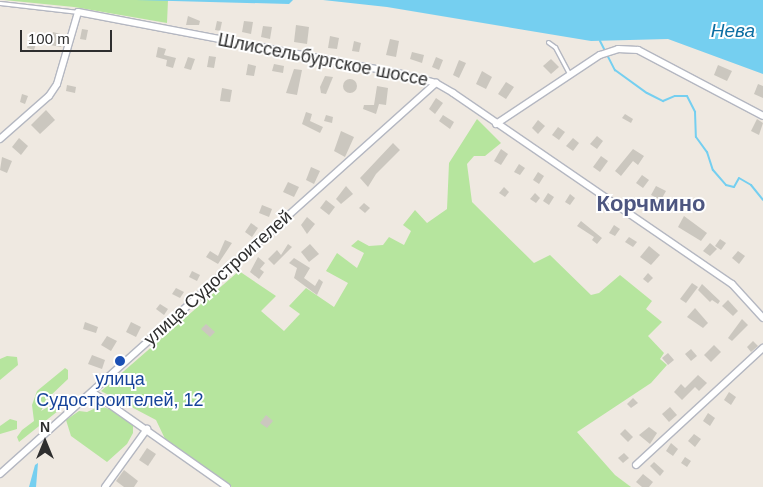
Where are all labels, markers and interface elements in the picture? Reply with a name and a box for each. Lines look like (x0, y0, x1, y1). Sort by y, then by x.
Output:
scale bar (22, 20, 115, 52)
water label: Нева (711, 20, 755, 42)
street label: Шлиссельбургское шоссе (216, 29, 430, 91)
text: 100 m (28, 30, 70, 47)
district label: Корчмино (596, 191, 706, 217)
street label: улица Судостроителей (140, 206, 296, 350)
marker: улица Судостроителей, 12 (114, 355, 126, 367)
place label: улица Судостроителей, 12 (36, 369, 204, 412)
north arrow (20, 417, 70, 467)
text: N (40, 419, 50, 435)

